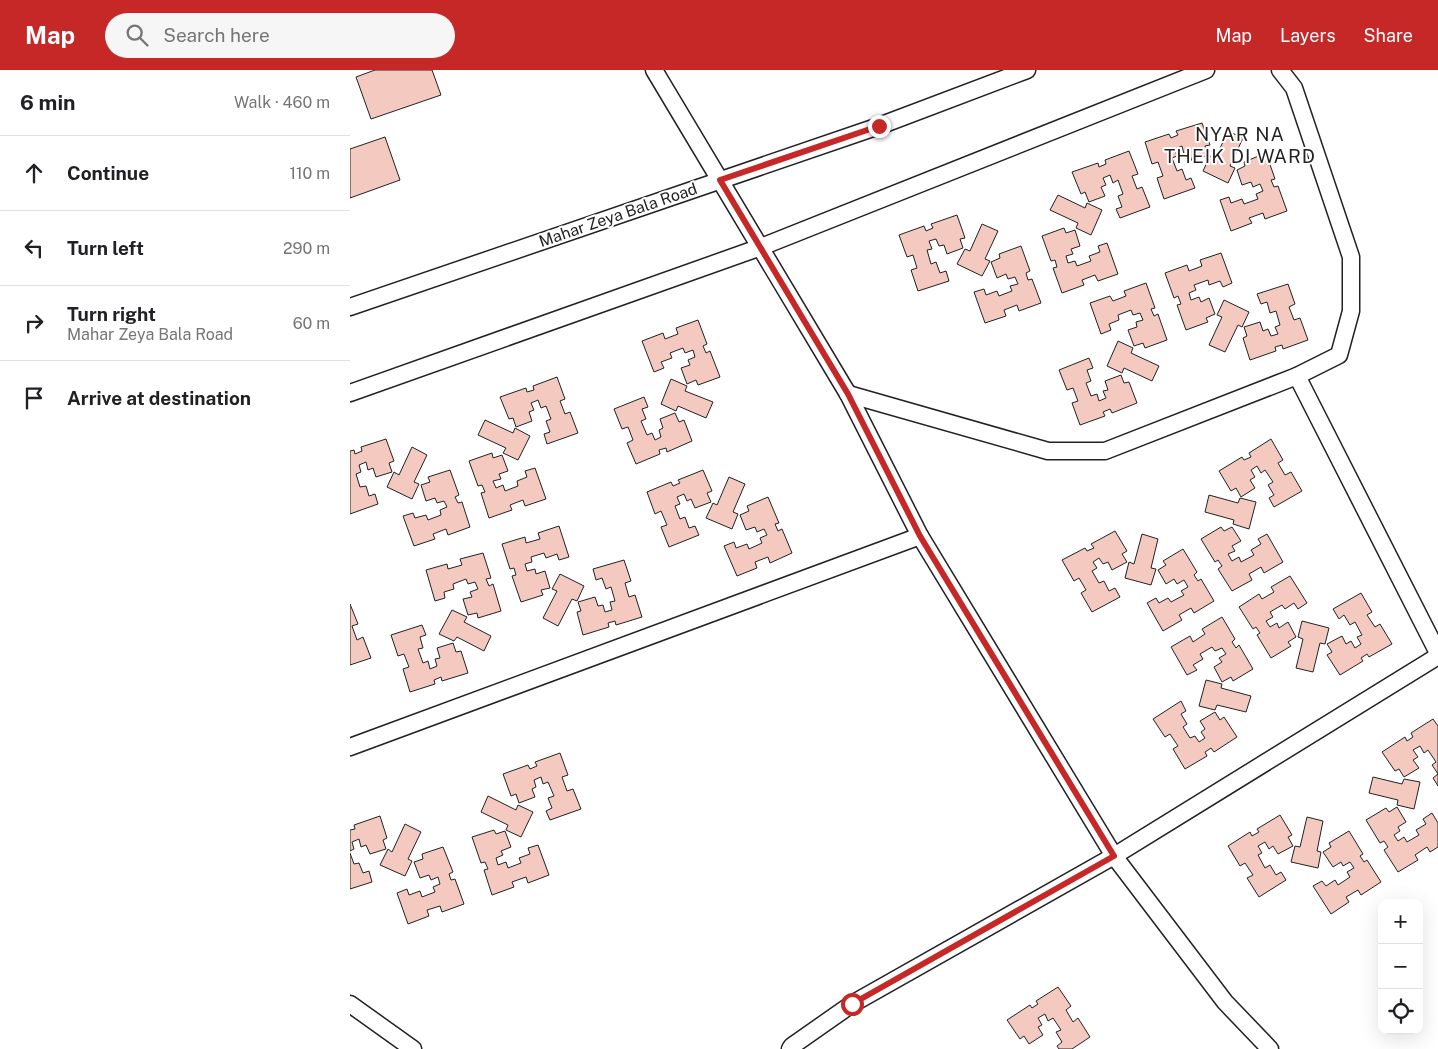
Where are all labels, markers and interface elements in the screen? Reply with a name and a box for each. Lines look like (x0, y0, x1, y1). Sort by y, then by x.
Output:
search box (105, 13, 455, 58)
text: Map (25, 21, 75, 49)
icon: search (123, 21, 151, 49)
text: Search here (163, 24, 270, 46)
text: Map (1216, 25, 1252, 46)
text: Layers (1280, 25, 1336, 46)
text: Share (1364, 25, 1413, 46)
text: 6 min (20, 90, 76, 115)
text: Walk · 460 m (234, 93, 330, 112)
route end (868, 115, 891, 138)
district label: NYAR NA THEIK DI WARD (1164, 123, 1316, 167)
icon: ahead (20, 159, 48, 187)
text: Continue (67, 162, 149, 184)
text: 110 m (289, 164, 330, 183)
street label: Mahar Zeya Bala Road (536, 179, 700, 251)
icon: left (20, 234, 48, 262)
text: Turn left (67, 237, 144, 259)
text: 290 m (283, 239, 330, 258)
text: Turn right (67, 303, 156, 325)
icon: right (20, 309, 48, 337)
text: 60 m (293, 314, 330, 333)
text: Mahar Zeya Bala Road (67, 325, 233, 344)
icon: arrive (20, 384, 48, 412)
text: Arrive at destination (67, 387, 251, 409)
map controls (1378, 899, 1423, 1034)
button: + (1378, 899, 1423, 944)
button: − (1378, 944, 1423, 989)
button: locate (1378, 989, 1423, 1034)
route start (841, 993, 864, 1016)

